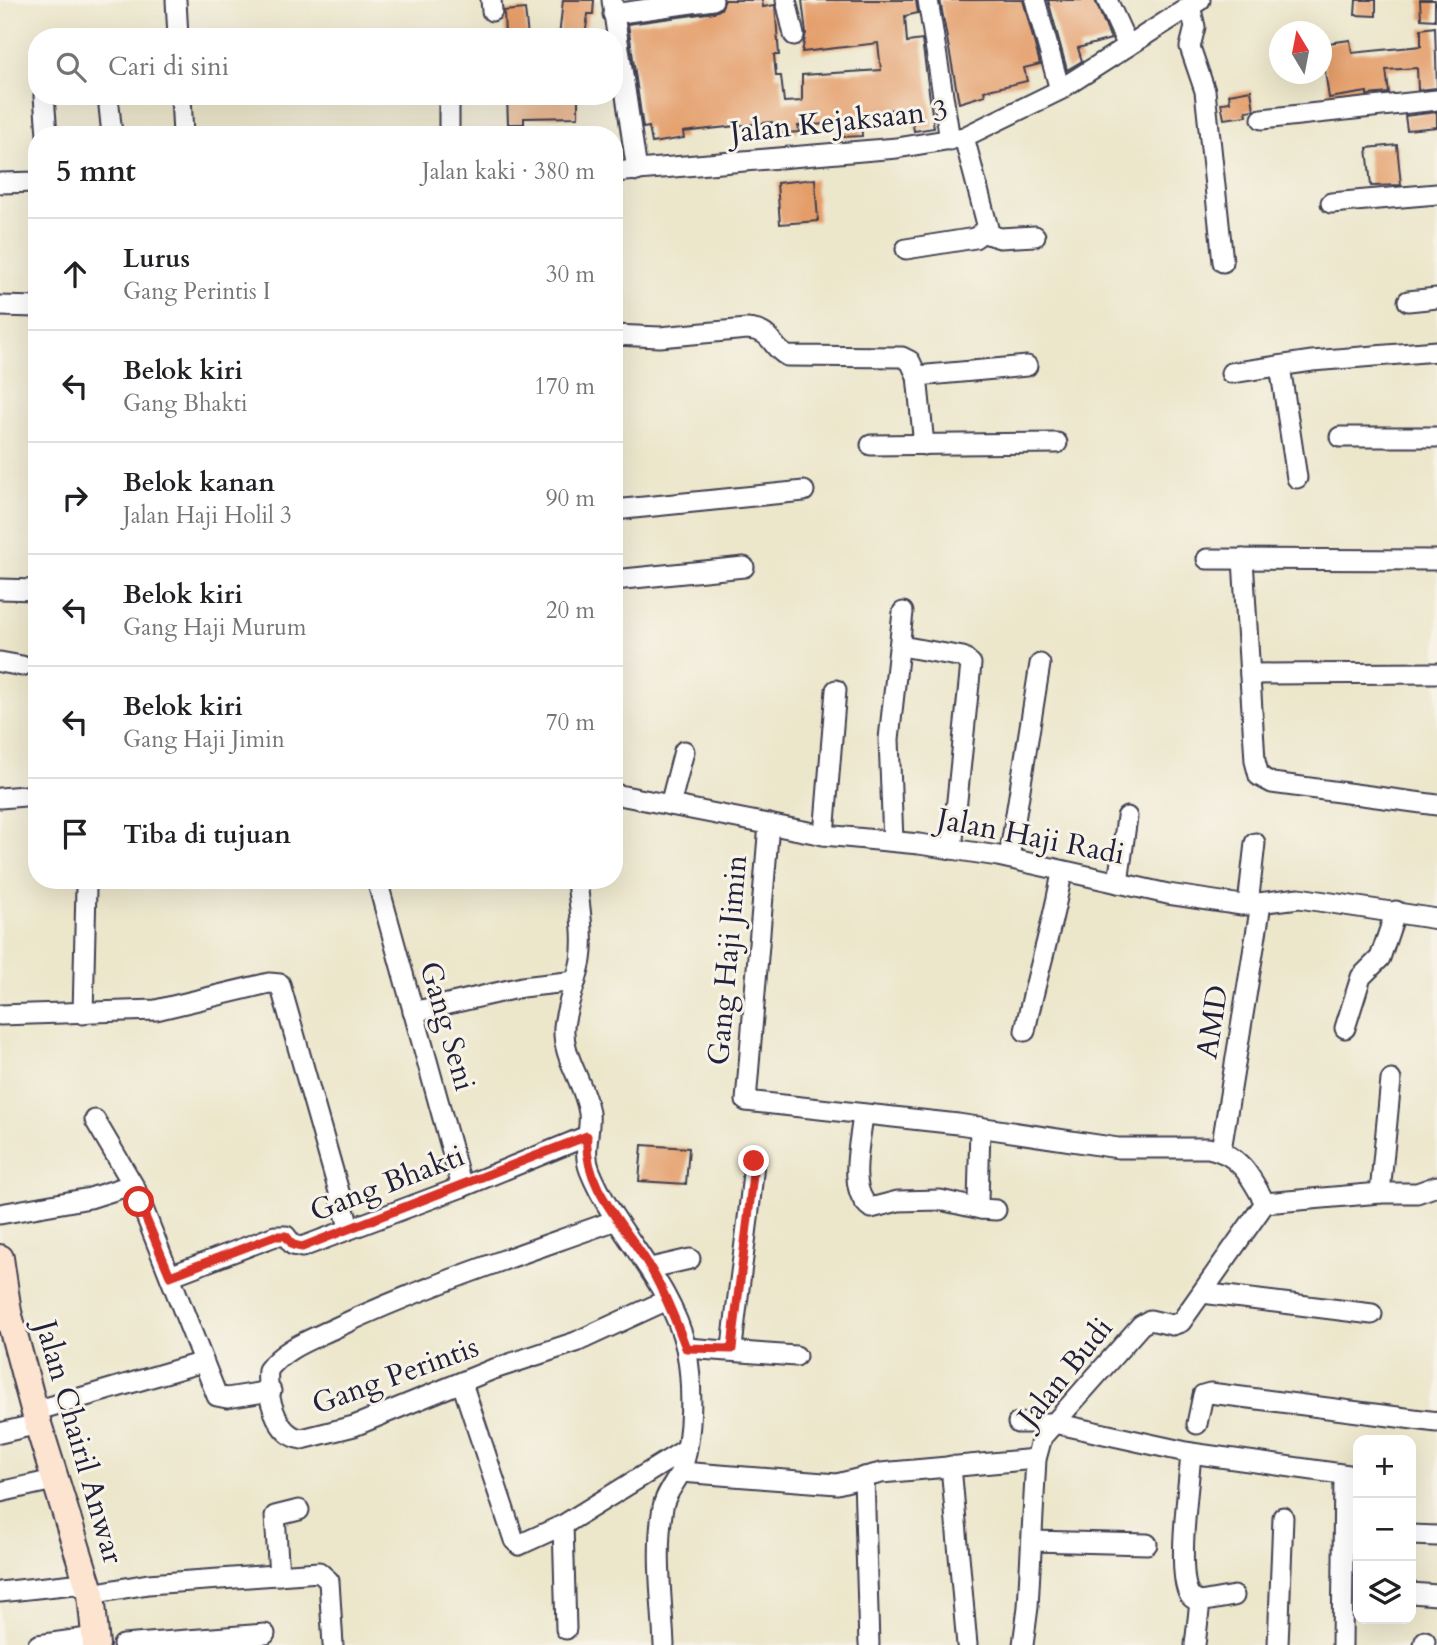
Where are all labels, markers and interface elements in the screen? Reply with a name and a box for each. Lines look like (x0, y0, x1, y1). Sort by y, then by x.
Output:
north arrow (1269, 21, 1332, 84)
search box (28, 28, 623, 105)
icon: search (52, 48, 90, 86)
text: Cari di sini (108, 49, 229, 84)
street label: Jalan Kejaksaan 3 (724, 90, 950, 154)
text: 5 mnt (56, 151, 136, 192)
text: Jalan kaki · 380 m (422, 156, 595, 187)
text: Lurus (123, 241, 190, 276)
icon: ahead (56, 255, 94, 293)
text: 30 m (546, 259, 595, 290)
text: Gang Perintis I (123, 276, 271, 307)
text: Belok kiri (123, 353, 243, 388)
icon: left (56, 367, 94, 405)
text: 170 m (534, 371, 595, 402)
text: Gang Bhakti (123, 388, 248, 419)
text: Belok kanan (123, 465, 275, 500)
icon: right (56, 479, 94, 517)
text: 90 m (546, 483, 595, 514)
text: Jalan Haji Holil 3 (123, 500, 292, 531)
text: Belok kiri (123, 577, 243, 612)
icon: left (56, 591, 94, 629)
text: 20 m (546, 595, 595, 626)
text: Gang Haji Murum (123, 612, 306, 643)
text: Belok kiri (123, 689, 243, 724)
icon: left (56, 703, 94, 741)
text: 70 m (546, 707, 595, 738)
text: Gang Haji Jimin (123, 724, 285, 755)
street label: Jalan Haji Radi (930, 797, 1128, 875)
icon: arrive (56, 815, 94, 853)
text: Tiba di tujuan (123, 817, 291, 852)
street label: Gang Haji Jimin (698, 853, 757, 1067)
street label: Gang Seni (410, 957, 486, 1096)
street label: AMD (1186, 982, 1239, 1062)
street label: Gang Bhakti (304, 1135, 470, 1232)
route end (738, 1145, 769, 1176)
route start (123, 1186, 154, 1217)
street label: Jalan Budi (1006, 1309, 1122, 1439)
street label: Jalan Chairil Anwar (24, 1312, 134, 1569)
street label: Gang Perintis (306, 1326, 484, 1425)
map controls (1353, 1435, 1416, 1624)
button: + (1353, 1435, 1416, 1498)
button: − (1353, 1498, 1416, 1561)
button: layers (1353, 1561, 1416, 1624)

